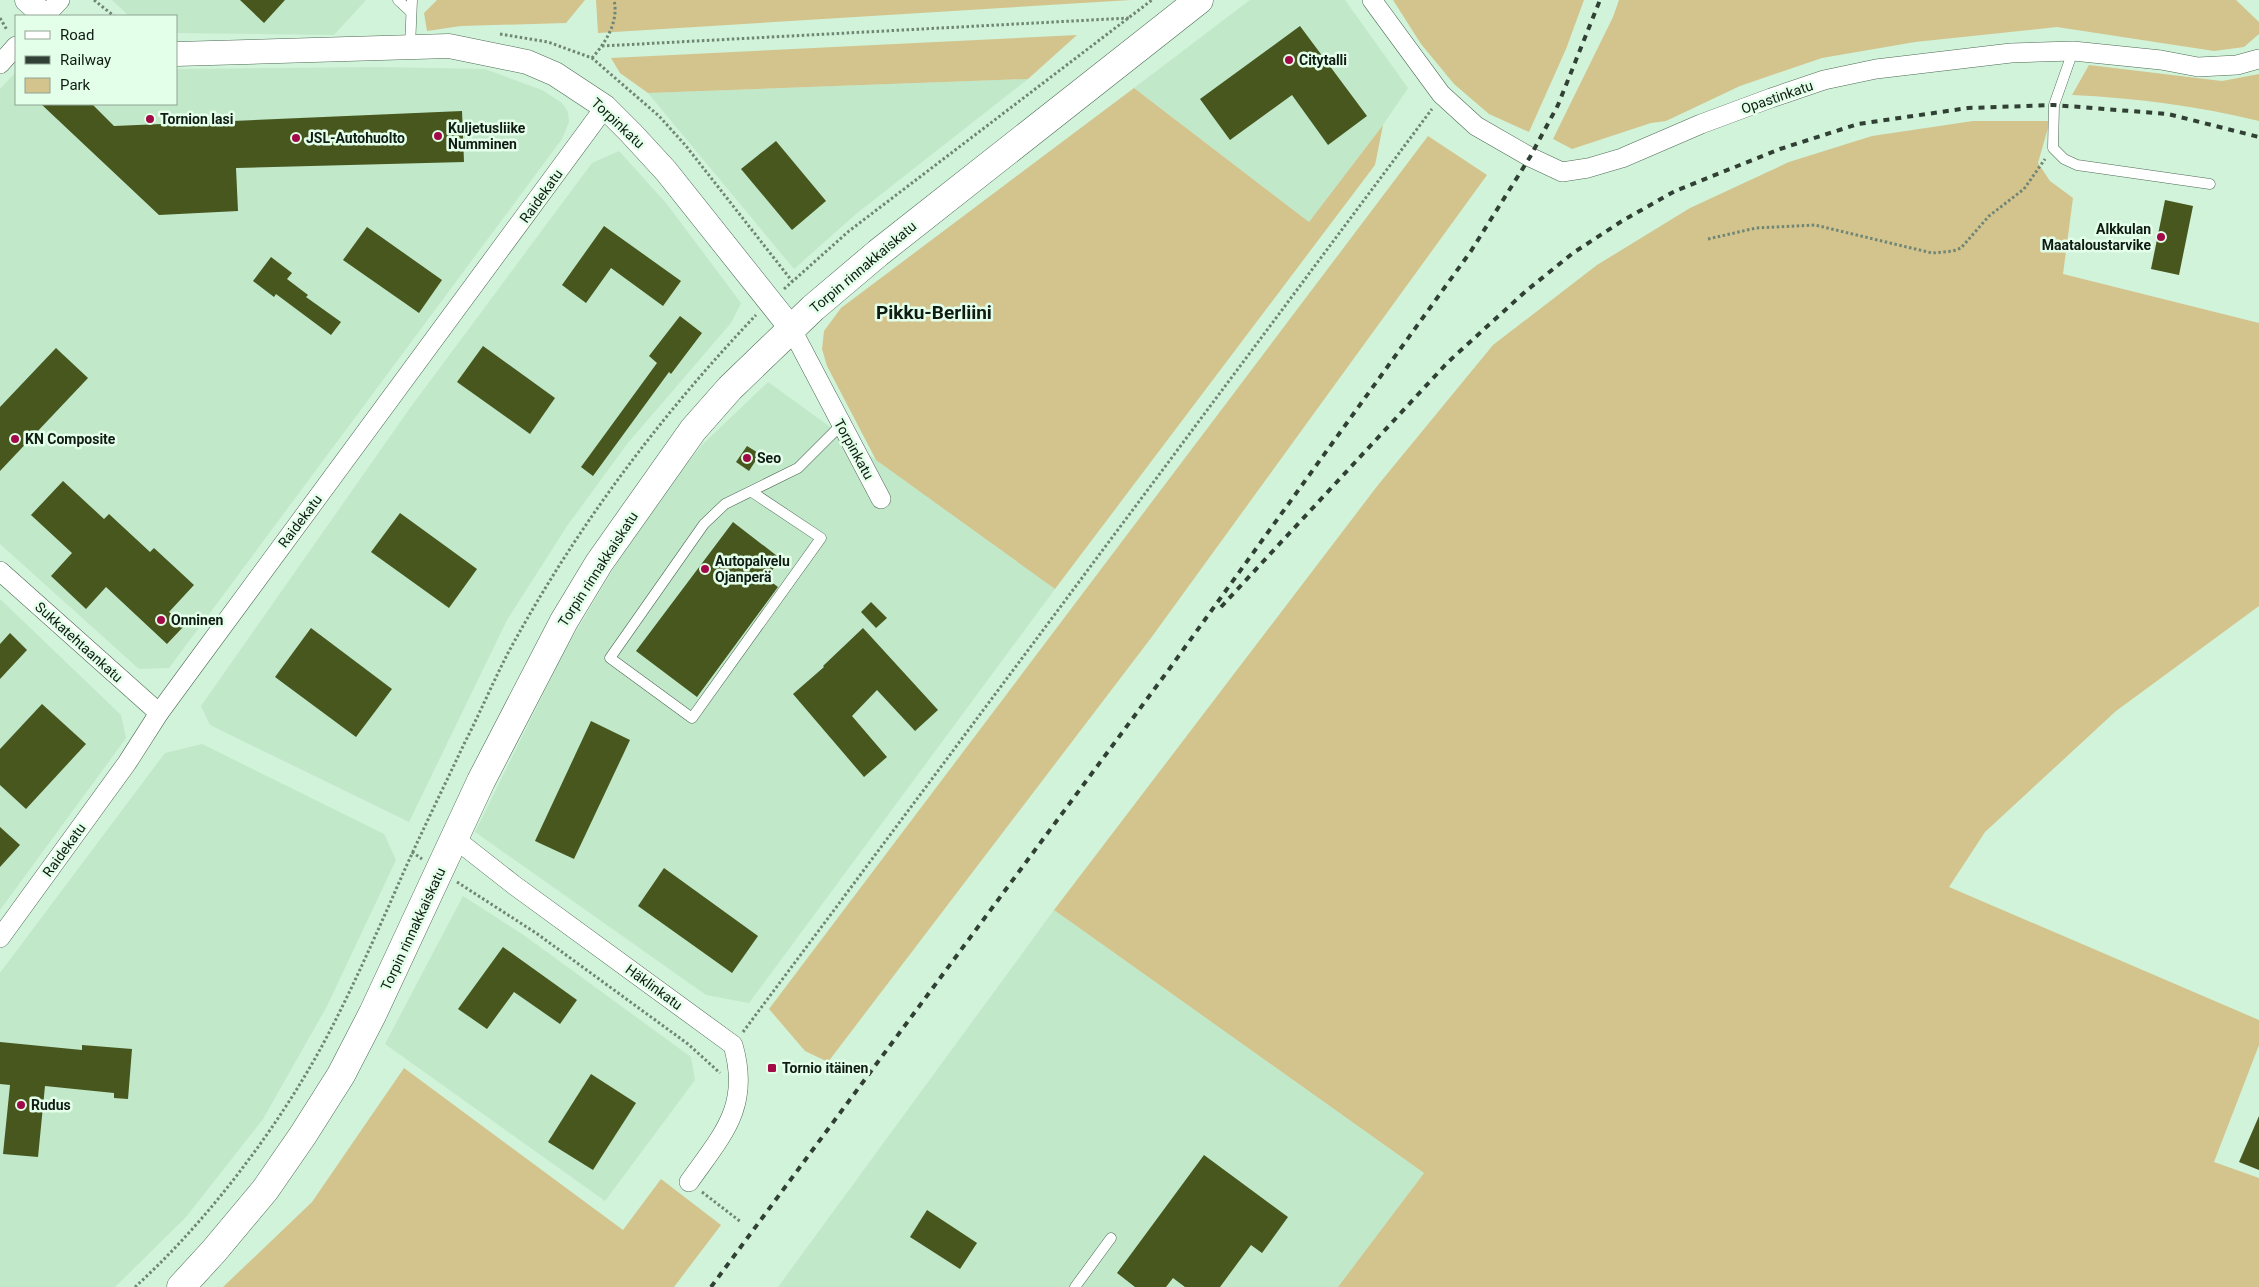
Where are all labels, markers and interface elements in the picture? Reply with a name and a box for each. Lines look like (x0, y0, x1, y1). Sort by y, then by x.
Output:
legend (15, 15, 178, 105)
text: Road (60, 26, 94, 44)
text: Railway (60, 51, 111, 69)
place label: Citytalli (1299, 52, 1347, 68)
marker: Citytalli (1283, 54, 1295, 66)
text: Park (60, 76, 91, 94)
street label: Opastinkatu (1739, 77, 1815, 117)
street label: Torpinkatu (588, 94, 648, 152)
place label: Tornion lasi (160, 111, 233, 127)
marker: Tornion lasi (144, 113, 156, 125)
place label: Kuljetusliike Numminen (448, 120, 526, 152)
place label: JSL-Autohuolto (306, 130, 405, 146)
marker: Kuljetusliike Numminen (432, 130, 444, 142)
marker: JSL-Autohuolto (290, 132, 302, 144)
street label: Raidekatu (516, 166, 566, 226)
street label: Torpin rinnakkaiskatu (807, 218, 919, 316)
place label: Alkkulan Maataloustarvike (2042, 221, 2151, 253)
marker: Alkkulan Maataloustarvike (2155, 231, 2167, 243)
district label: Pikku-Berliini (876, 301, 992, 324)
street label: Torpinkatu (831, 416, 877, 482)
place label: KN Composite (25, 431, 116, 447)
marker: KN Composite (9, 433, 21, 445)
place label: Seo (757, 450, 781, 466)
marker: Seo (741, 452, 753, 464)
street label: Raidekatu (275, 491, 325, 551)
street label: Torpin rinnakkaiskatu (555, 509, 641, 629)
place label: Autopalvelu Ojanperä (715, 553, 790, 585)
marker: Autopalvelu Ojanperä (699, 563, 711, 575)
street label: Sukkatehtaankatu (32, 599, 126, 685)
place label: Onninen (171, 612, 223, 628)
marker: Onninen (155, 614, 167, 626)
street label: Raidekatu (39, 820, 89, 880)
street label: Torpin rinnakkaiskatu (378, 865, 448, 993)
street label: Häklinkatu (622, 961, 686, 1013)
place label: Tornio itäinen (782, 1060, 869, 1076)
marker: Tornio itäinen (766, 1062, 778, 1074)
place label: Rudus (31, 1097, 71, 1113)
marker: Rudus (15, 1099, 27, 1111)

